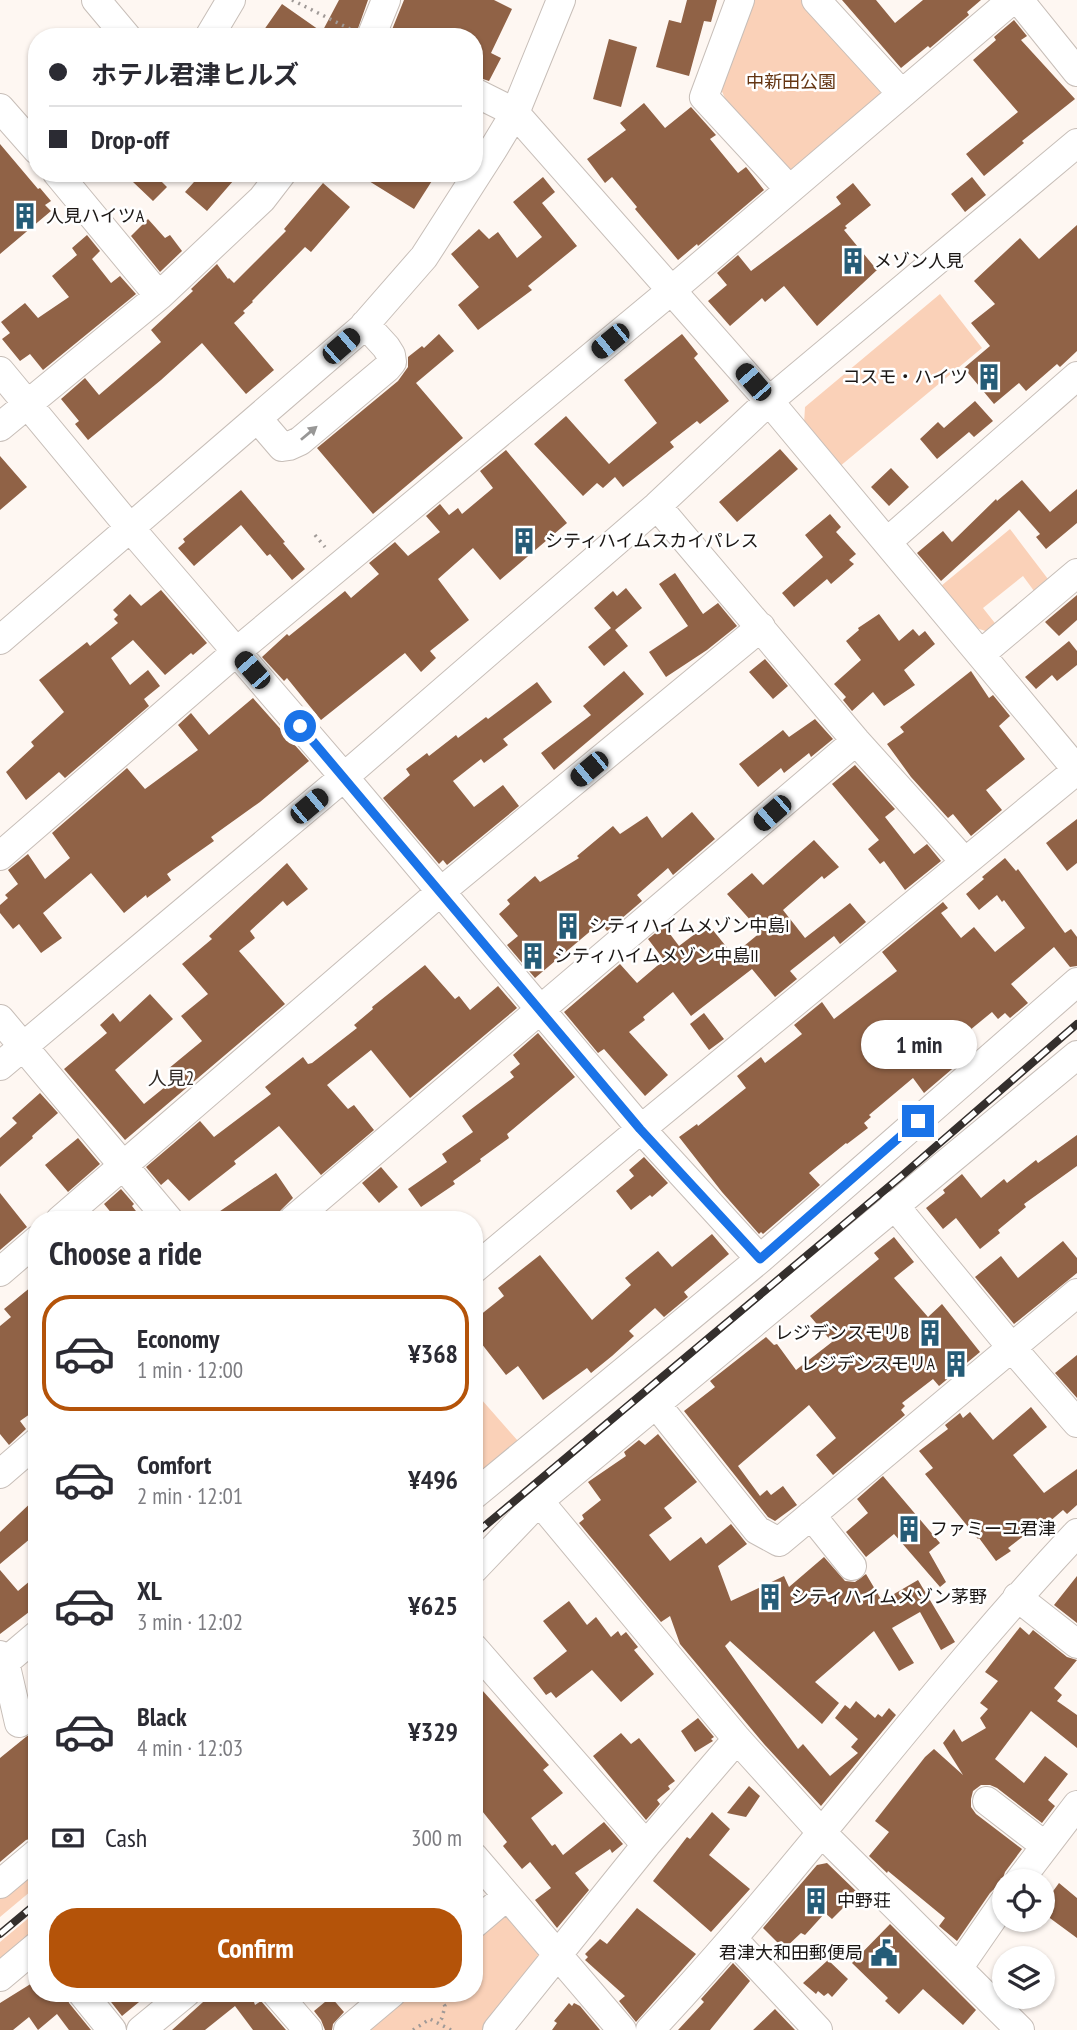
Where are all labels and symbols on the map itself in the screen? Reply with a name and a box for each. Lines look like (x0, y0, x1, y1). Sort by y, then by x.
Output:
park label: 中新田公園 (746, 70, 836, 93)
building icon: 人見ハイツA (10, 201, 40, 231)
place label: 人見ハイツA (46, 204, 145, 227)
building icon: メゾン人見 (838, 246, 868, 276)
place label: メゾン人見 (874, 249, 964, 272)
car (588, 320, 633, 362)
car (319, 324, 364, 368)
car (732, 359, 775, 405)
building icon: コスモ・ハイツ (974, 362, 1004, 392)
place label: コスモ・ハイツ (842, 365, 968, 388)
one-way arrow (301, 426, 318, 441)
building icon: シティハイムスカイパレス (509, 526, 539, 556)
place label: シティハイムスカイパレス (545, 529, 759, 552)
car (231, 647, 274, 693)
route start (284, 710, 316, 742)
car (567, 747, 612, 791)
car (287, 784, 332, 828)
car (750, 791, 795, 835)
building icon: シティハイムメゾン中島I (553, 911, 583, 941)
place label: シティハイムメゾン中島I (589, 914, 789, 937)
building icon: シティハイムメゾン中島II (518, 941, 548, 971)
place label: シティハイムメゾン中島II (554, 944, 759, 967)
callout: 1 min (860, 1020, 976, 1068)
district label: 人見2 (148, 1066, 194, 1090)
route end (902, 1105, 934, 1137)
building icon: レジデンスモリB (915, 1318, 945, 1348)
place label: レジデンスモリB (775, 1321, 909, 1344)
building icon: レジデンスモリA (941, 1349, 971, 1379)
place label: レジデンスモリA (801, 1352, 935, 1375)
building icon: ファミーユ君津 (894, 1514, 924, 1544)
place label: ファミーユ君津 (930, 1517, 1056, 1540)
building icon: シティハイムメゾン茅野 (755, 1582, 785, 1612)
place label: シティハイムメゾン茅野 (791, 1585, 987, 1608)
building icon: 中野荘 (801, 1886, 831, 1916)
place label: 中野荘 (837, 1889, 891, 1912)
public building icon: 君津大和田郵便局 (869, 1938, 899, 1968)
place label: 君津大和田郵便局 (719, 1941, 863, 1964)

